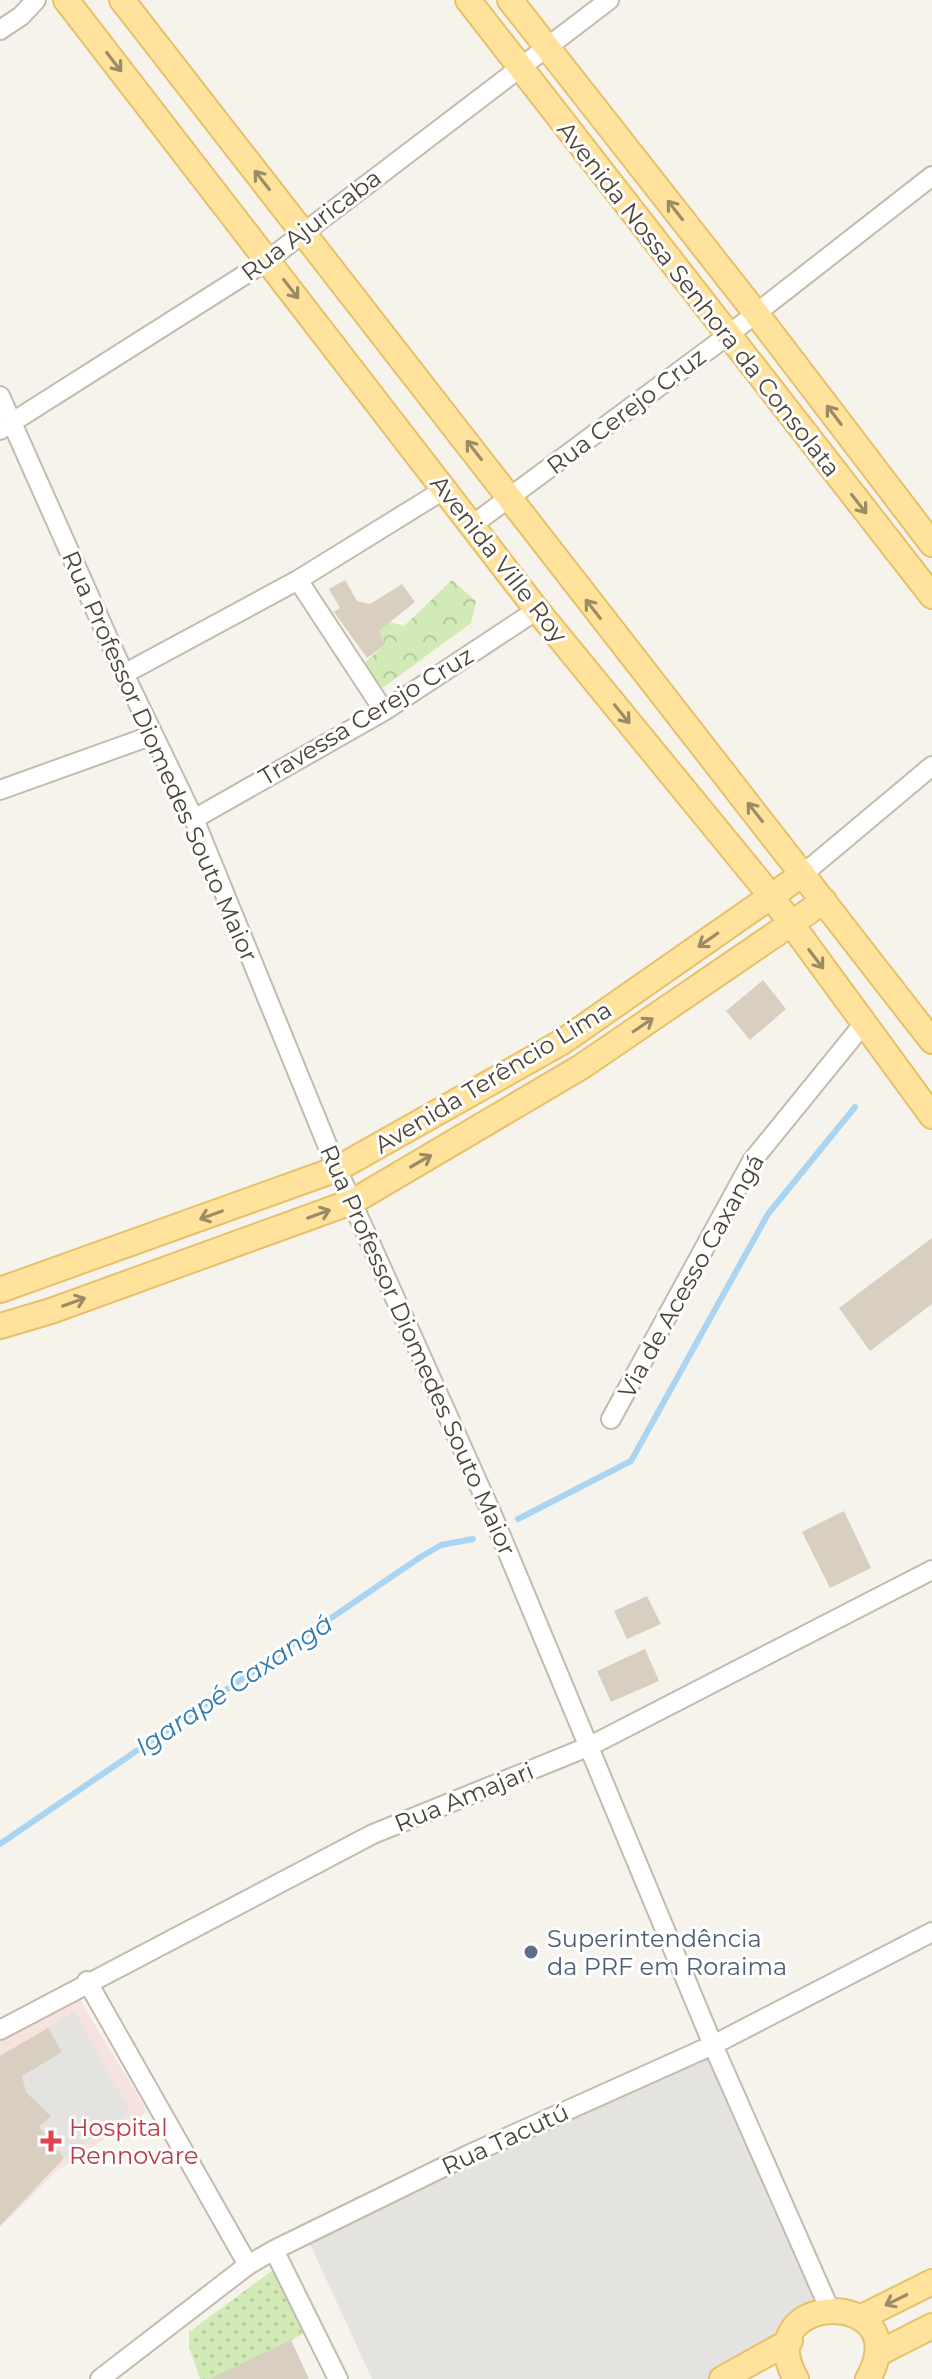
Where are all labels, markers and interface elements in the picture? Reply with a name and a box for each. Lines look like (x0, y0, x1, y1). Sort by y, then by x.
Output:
one-way arrow (106, 51, 123, 72)
street label: Avenida Nossa Senhora da Consolata (551, 116, 847, 482)
street label: Rua Ajuricaba (235, 163, 387, 287)
one-way arrow (253, 170, 271, 191)
one-way arrow (666, 200, 684, 221)
one-way arrow (282, 278, 299, 299)
street label: Rua Cerejo Cruz (541, 342, 711, 480)
one-way arrow (826, 405, 842, 427)
one-way arrow (466, 440, 483, 461)
street label: Avenida Ville Roy (425, 469, 573, 649)
one-way arrow (851, 493, 868, 514)
street label: Rua Professor Diomedes Souto Maior (56, 546, 264, 966)
one-way arrow (585, 599, 602, 620)
street label: Travessa Cerejo Cruz (254, 641, 478, 791)
one-way arrow (613, 703, 631, 723)
one-way arrow (746, 802, 764, 823)
one-way arrow (697, 932, 719, 948)
one-way arrow (808, 948, 825, 969)
street label: Avenida Terêncio Lima (369, 995, 617, 1159)
one-way arrow (631, 1017, 653, 1033)
street label: Rua Professor Diomedes Souto Maior (314, 1140, 522, 1560)
street label: Via de Acesso Caxangá (612, 1149, 770, 1403)
one-way arrow (409, 1153, 432, 1169)
one-way arrow (306, 1205, 331, 1220)
one-way arrow (200, 1209, 224, 1223)
one-way arrow (62, 1294, 87, 1309)
water label: Igarapé Caxangá (129, 1607, 339, 1763)
street label: Rua Amajari (390, 1756, 538, 1838)
place label: Superintendência da PRF em Roraima (547, 1924, 787, 1981)
marker: Superintendência da PRF em Roraima (522, 1943, 540, 1961)
street label: Rua Tacutú (437, 2097, 573, 2181)
place label: Hospital Rennovare (69, 2113, 199, 2170)
marker: Hospital Rennovare (40, 2130, 62, 2152)
one-way arrow (884, 2292, 908, 2308)

